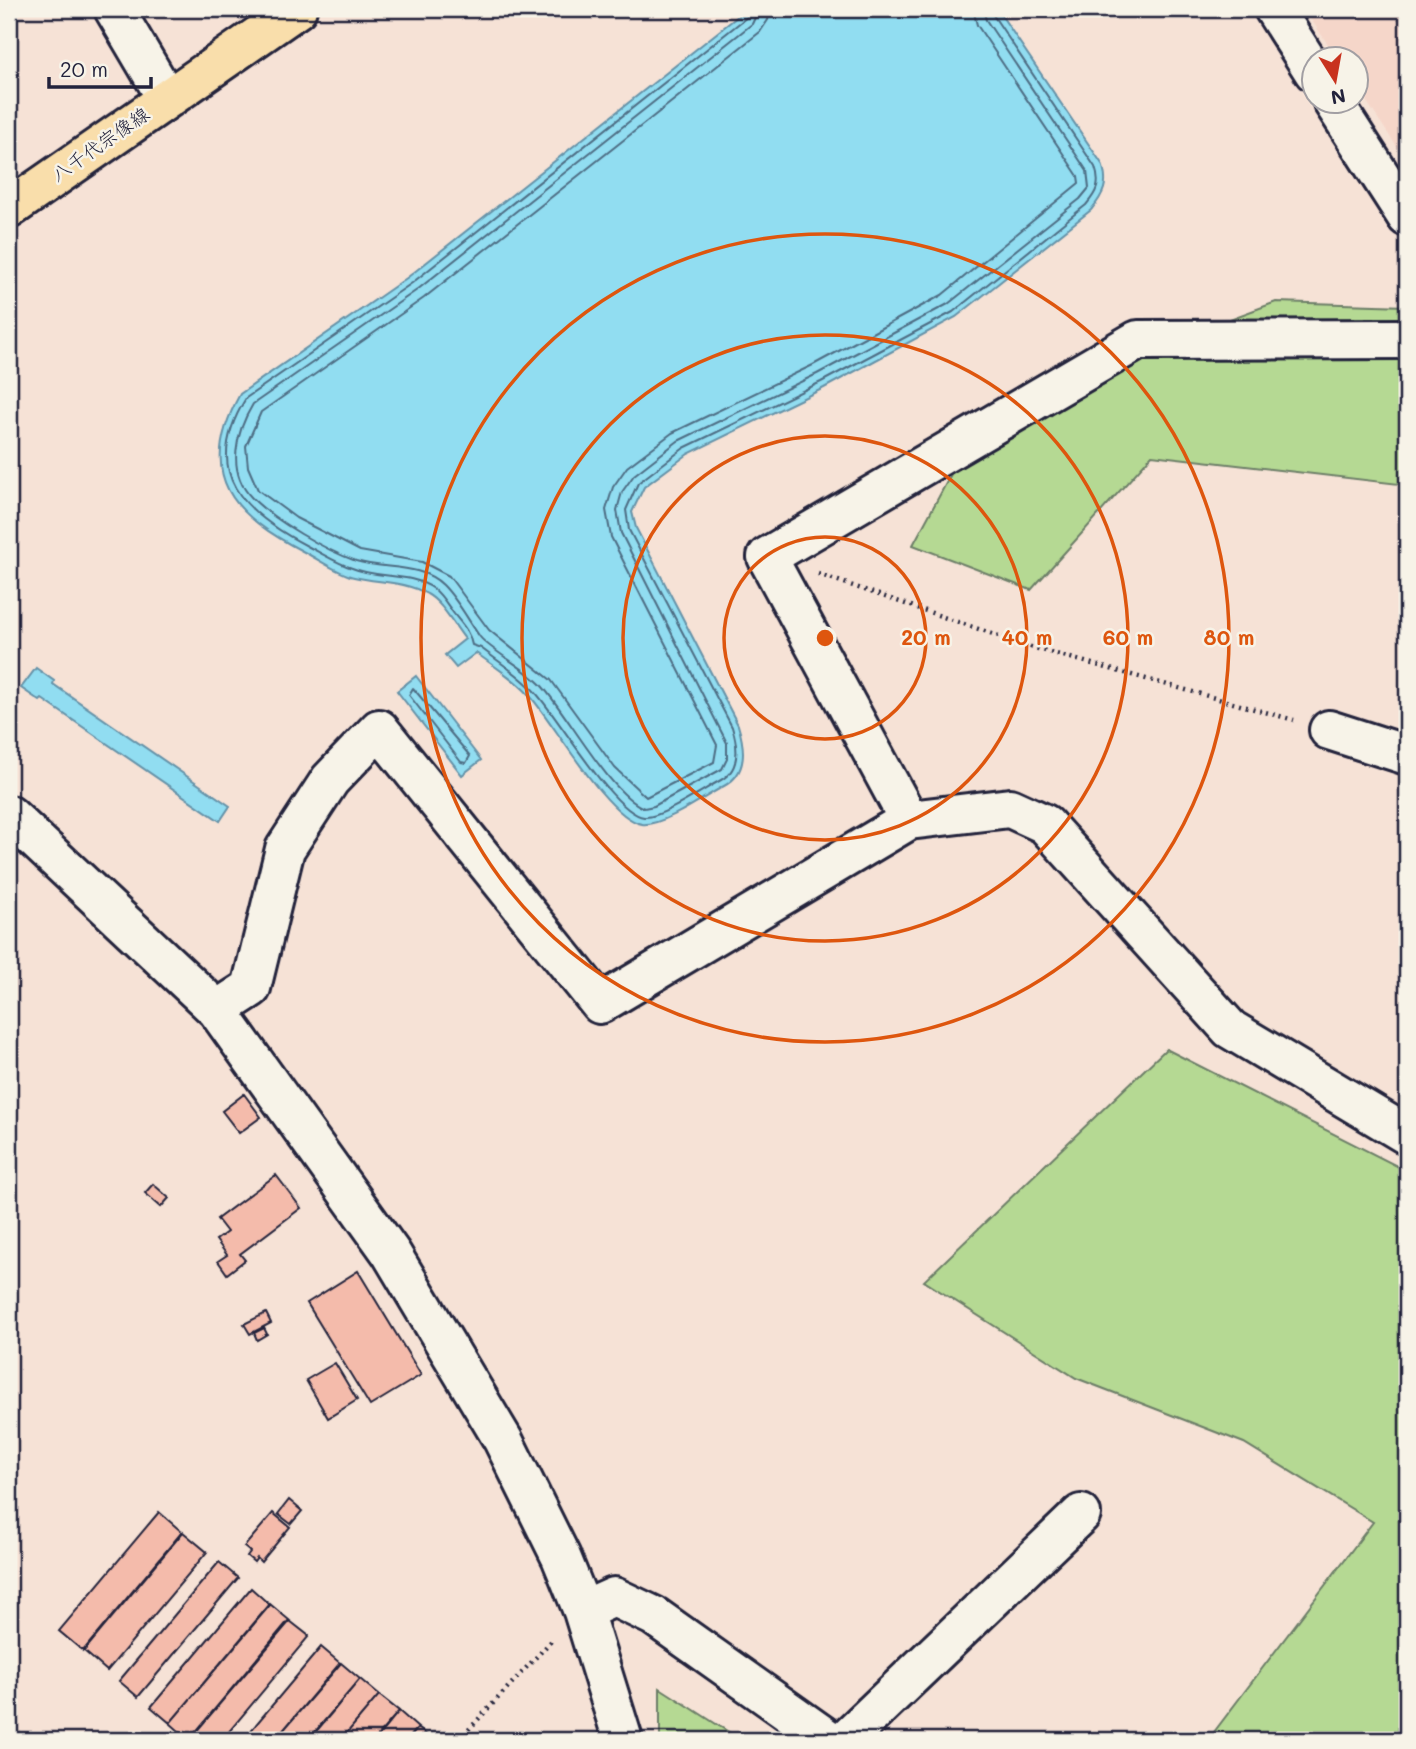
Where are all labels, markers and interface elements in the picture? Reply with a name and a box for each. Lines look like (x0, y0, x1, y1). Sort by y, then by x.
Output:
scale bar (49, 46, 150, 90)
north arrow (1300, 46, 1370, 116)
text: 20 m (60, 55, 108, 82)
text: N (1329, 84, 1348, 111)
street label: 八千代宗像線 (46, 101, 154, 187)
text: 20 m (901, 623, 951, 650)
text: 40 m (1001, 623, 1053, 650)
text: 60 m (1103, 623, 1153, 650)
text: 80 m (1204, 623, 1254, 650)
centre of rings (813, 626, 837, 650)

